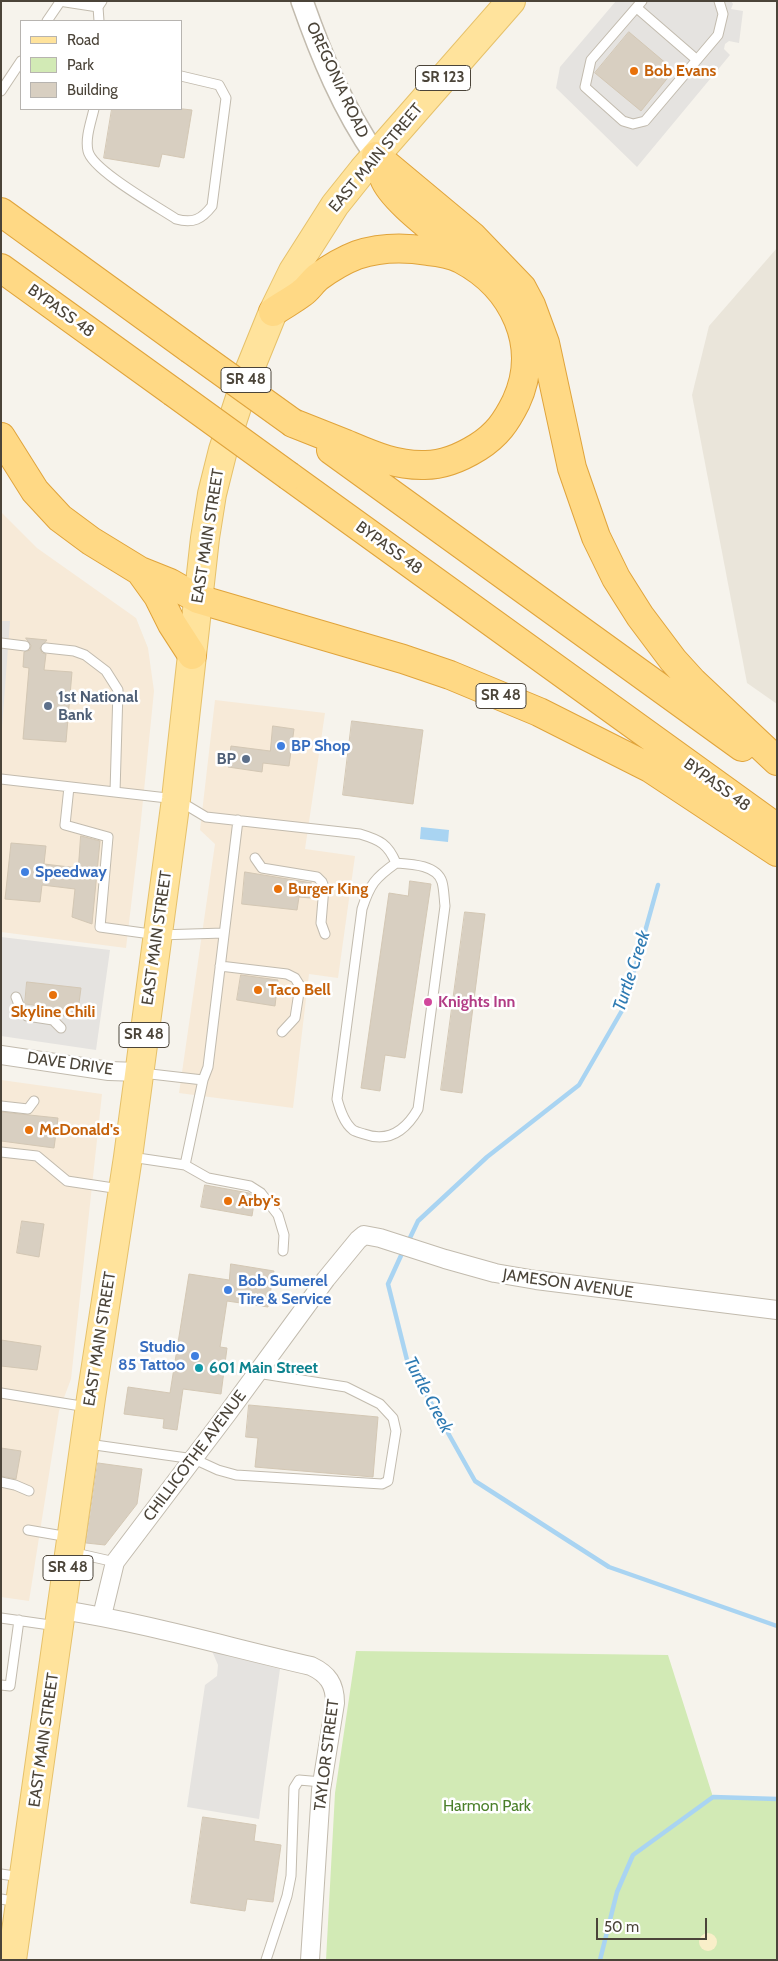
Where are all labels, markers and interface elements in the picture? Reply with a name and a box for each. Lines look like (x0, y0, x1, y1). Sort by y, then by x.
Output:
street label: OREGONIA ROAD (302, 19, 372, 141)
legend (20, 20, 182, 110)
text: Road (67, 31, 100, 49)
text: Park (67, 56, 94, 74)
place label: Bob Evans (644, 61, 716, 81)
marker: Bob Evans (628, 65, 640, 77)
road number: SR 123 (416, 66, 470, 90)
text: Building (67, 81, 118, 99)
street label: EAST MAIN STREET (325, 100, 427, 216)
street label: BYPASS 48 (24, 280, 98, 342)
road number: SR 48 (221, 368, 271, 392)
street label: EAST MAIN STREET (188, 467, 228, 605)
street label: BYPASS 48 (352, 517, 426, 579)
road number: SR 48 (476, 684, 526, 708)
place label: 1st National Bank (58, 687, 138, 725)
marker: 1st National Bank (42, 700, 54, 712)
place label: BP Shop (291, 736, 350, 756)
marker: BP Shop (275, 740, 287, 752)
place label: BP (216, 749, 236, 769)
marker: BP (240, 753, 252, 765)
street label: BYPASS 48 (680, 754, 754, 816)
place label: Speedway (35, 862, 107, 882)
marker: Speedway (19, 866, 31, 878)
street label: EAST MAIN STREET (138, 869, 176, 1007)
place label: Burger King (288, 879, 368, 899)
marker: Burger King (272, 883, 284, 895)
water label: Turtle Creek (609, 928, 655, 1014)
place label: Taco Bell (268, 980, 331, 1000)
marker: Taco Bell (252, 984, 264, 996)
marker: Skyline Chili (47, 989, 59, 1001)
place label: Knights Inn (438, 992, 515, 1012)
marker: Knights Inn (422, 996, 434, 1008)
place label: Skyline Chili (11, 1002, 95, 1022)
road number: SR 48 (119, 1022, 169, 1048)
street label: DAVE DRIVE (26, 1048, 114, 1080)
place label: McDonald's (39, 1120, 119, 1140)
marker: McDonald's (23, 1124, 35, 1136)
place label: Arby's (238, 1191, 280, 1211)
marker: Arby's (222, 1195, 234, 1207)
street label: JAMESON AVENUE (501, 1265, 635, 1303)
street label: EAST MAIN STREET (80, 1270, 120, 1408)
place label: Bob Sumerel Tire & Service (238, 1271, 331, 1309)
marker: Bob Sumerel Tire & Service (222, 1284, 234, 1296)
place label: Studio 85 Tattoo (118, 1337, 185, 1375)
marker: Studio 85 Tattoo (189, 1350, 201, 1362)
water label: Turtle Creek (399, 1353, 457, 1437)
place label: 601 Main Street (209, 1358, 318, 1378)
marker: 601 Main Street (193, 1362, 205, 1374)
street label: CHILLICOTHE AVENUE (140, 1387, 250, 1525)
road number: SR 48 (43, 1556, 93, 1580)
street label: EAST MAIN STREET (25, 1671, 63, 1809)
street label: TAYLOR STREET (311, 1698, 343, 1812)
park label: Harmon Park (443, 1796, 531, 1816)
scale bar (598, 1908, 709, 1940)
text: 50 m (604, 1918, 639, 1936)

